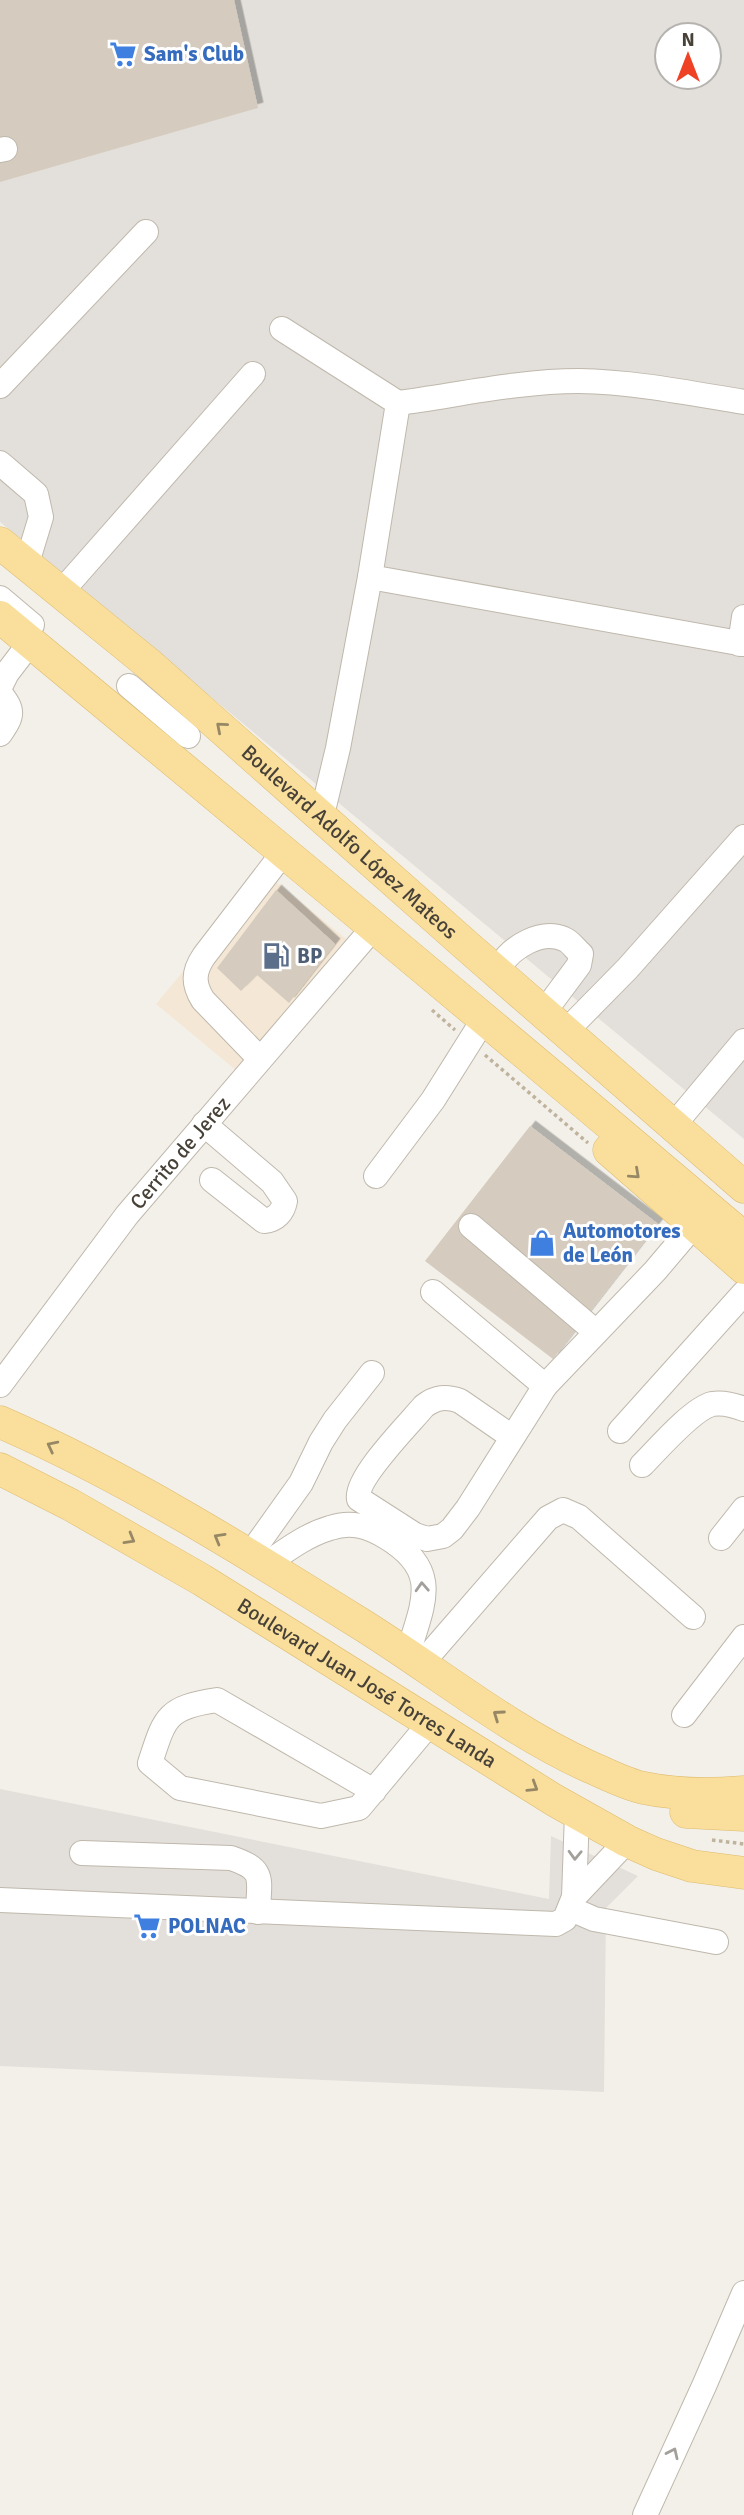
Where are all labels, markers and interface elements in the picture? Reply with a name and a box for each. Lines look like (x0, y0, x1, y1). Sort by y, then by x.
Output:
north arrow (653, 21, 723, 91)
text: N (681, 28, 695, 52)
supermarket icon: Sam's Club (108, 39, 138, 69)
place label: Sam's Club (144, 41, 244, 67)
one-way arrow (216, 723, 229, 735)
street label: Boulevard Adolfo López Mateos (236, 739, 463, 945)
fuel station icon: BP (261, 941, 291, 971)
place label: BP (297, 943, 322, 969)
street label: Cerrito de Jerez (125, 1091, 236, 1215)
one-way arrow (627, 1166, 640, 1178)
place label: Automotores de León (563, 1218, 681, 1268)
shop icon: Automotores de León (527, 1228, 557, 1258)
one-way arrow (47, 1440, 59, 1454)
one-way arrow (123, 1531, 136, 1544)
one-way arrow (213, 1533, 226, 1546)
one-way arrow (415, 1581, 430, 1592)
street label: Boulevard Juan José Torres Landa (232, 1592, 501, 1774)
one-way arrow (493, 1711, 506, 1723)
one-way arrow (525, 1778, 538, 1791)
one-way arrow (568, 1850, 583, 1861)
supermarket icon: POLNAC (132, 1911, 162, 1941)
place label: POLNAC (168, 1913, 246, 1939)
one-way arrow (665, 2448, 679, 2460)

